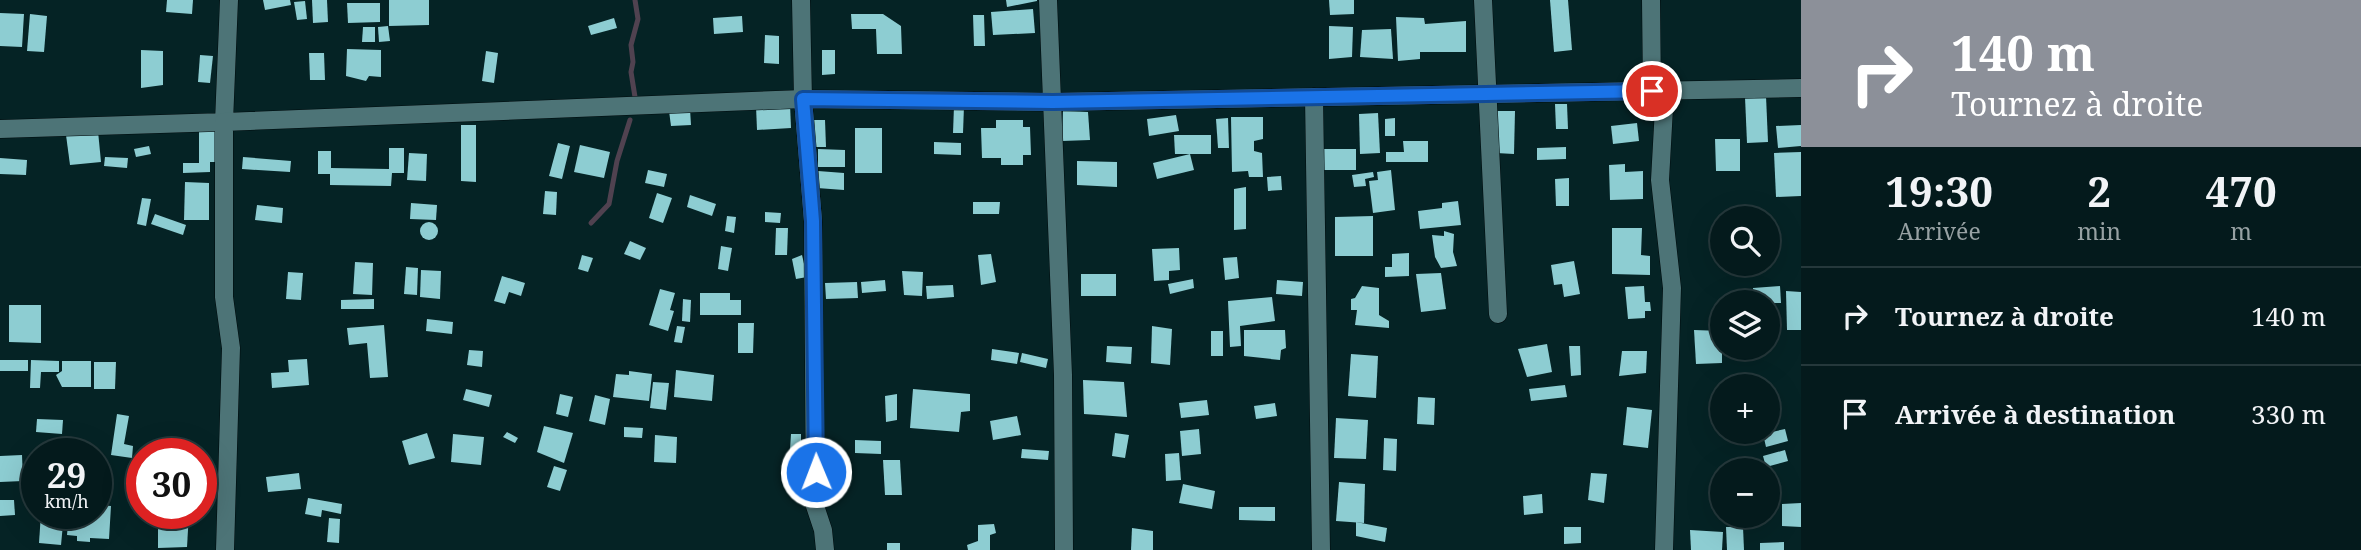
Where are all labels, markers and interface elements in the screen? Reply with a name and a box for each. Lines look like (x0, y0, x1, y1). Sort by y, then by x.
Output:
text: 140 m (1951, 19, 2095, 85)
icon: right (1836, 28, 1927, 119)
pin (1622, 61, 1682, 121)
icon: arrive (1633, 72, 1671, 110)
text: Tournez à droite (1951, 82, 2203, 125)
text: 19:30 (1885, 162, 1993, 219)
text: 2 (2087, 162, 2111, 219)
text: 470 (2205, 162, 2277, 219)
map controls (1710, 206, 1780, 528)
button: search (1710, 206, 1780, 276)
text: Arrivée (1898, 215, 1981, 247)
text: min (2077, 215, 2121, 247)
text: m (2230, 215, 2252, 247)
button: layers (1710, 290, 1780, 360)
icon: right (1836, 297, 1874, 335)
text: Tournez à droite (1895, 298, 2114, 334)
text: 140 m (2251, 298, 2326, 334)
button: + (1710, 374, 1780, 444)
icon: arrive (1836, 395, 1874, 433)
text: Arrivée à destination (1895, 396, 2175, 432)
text: 330 m (2251, 396, 2326, 432)
position arrow (779, 435, 853, 509)
speed limit sign: 30 (126, 438, 217, 529)
text: 29 (47, 451, 86, 498)
button: − (1710, 458, 1780, 528)
text: km/h (44, 489, 89, 513)

